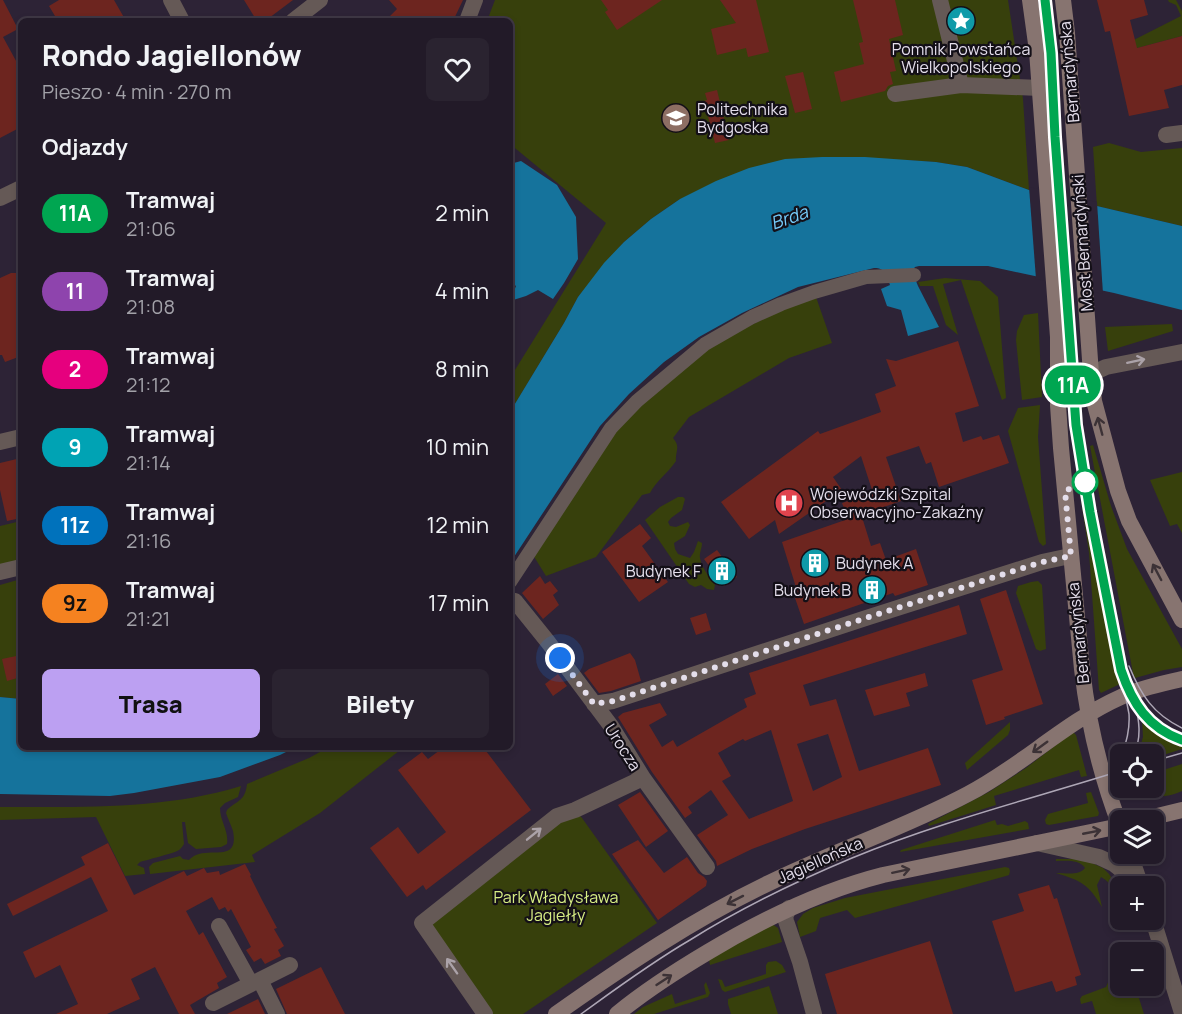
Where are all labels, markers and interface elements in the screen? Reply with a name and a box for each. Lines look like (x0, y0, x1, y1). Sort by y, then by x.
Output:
place icon: Pomnik Powstańca Wielkopolskiego (945, 5, 977, 37)
street label: Bernardyńska (1054, 20, 1084, 124)
text: Rondo Jagiellonów (42, 36, 301, 74)
button: heart (426, 38, 489, 101)
place label: Pomnik Powstańca Wielkopolskiego (892, 38, 1030, 78)
text: Pieszo · 4 min · 270 m (42, 78, 232, 105)
place label: Politechnika Bydgoska (697, 98, 787, 138)
school or university icon: Politechnika Bydgoska (660, 102, 692, 134)
text: Odjazdy (42, 132, 128, 162)
street label: Most Bernardyński (1066, 174, 1098, 312)
text: Tramwaj (126, 185, 215, 215)
text: 2 min (435, 198, 489, 228)
text: 11A (59, 199, 91, 227)
water label: Brda (767, 199, 812, 235)
text: 21:06 (126, 215, 176, 242)
text: Tramwaj (126, 263, 215, 293)
text: 4 min (435, 276, 489, 306)
text: 11 (66, 277, 84, 305)
text: 21:08 (126, 293, 175, 320)
text: Tramwaj (126, 341, 215, 371)
text: 8 min (435, 354, 489, 384)
text: 2 (69, 355, 81, 383)
one-way arrow (1125, 355, 1145, 366)
line badge: 11A (1038, 366, 1108, 404)
text: 21:12 (126, 371, 170, 398)
text: 11A (1057, 371, 1089, 399)
one-way arrow (1094, 417, 1105, 436)
text: Tramwaj (126, 419, 215, 449)
text: 10 min (426, 432, 489, 462)
text: 9 (68, 433, 82, 461)
text: 21:14 (126, 449, 171, 476)
unlabelled marker (1072, 469, 1098, 495)
place label: Wojewódzki Szpital Obserwacyjno-Zakaźny (810, 483, 984, 523)
hospital icon: Wojewódzki Szpital Obserwacyjno-Zakaźny (773, 487, 805, 519)
text: Tramwaj (126, 497, 215, 527)
text: 12 min (427, 510, 489, 540)
text: 11z (60, 511, 90, 539)
text: 21:16 (126, 527, 171, 554)
building icon: Budynek A (799, 547, 831, 579)
place label: Budynek A (836, 552, 913, 574)
building icon: Budynek F (706, 555, 738, 587)
place label: Budynek F (626, 560, 701, 582)
one-way arrow (1150, 563, 1162, 581)
building icon: Budynek B (856, 574, 888, 606)
text: Tramwaj (126, 575, 215, 605)
place label: Budynek B (774, 579, 851, 601)
street label: Bernardyńska (1062, 581, 1094, 685)
text: 17 min (428, 588, 489, 618)
text: 9z (63, 589, 87, 617)
text: 21:21 (126, 605, 170, 632)
your location (545, 643, 575, 673)
button: Trasa (42, 669, 260, 738)
button: Bilety (272, 669, 489, 738)
street label: Urocza (600, 719, 646, 775)
one-way arrow (1033, 741, 1049, 753)
map controls (1110, 744, 1164, 996)
button: locate (1110, 744, 1164, 798)
button: layers (1110, 810, 1164, 864)
one-way arrow (1082, 826, 1101, 837)
one-way arrow (526, 828, 542, 841)
street label: Jagiellońska (774, 832, 866, 888)
one-way arrow (891, 865, 910, 876)
button: + (1110, 876, 1164, 930)
park label: Park Władysława Jagiełły (494, 886, 618, 926)
one-way arrow (726, 895, 744, 907)
button: − (1110, 942, 1164, 996)
one-way arrow (446, 958, 458, 975)
one-way arrow (655, 974, 672, 986)

